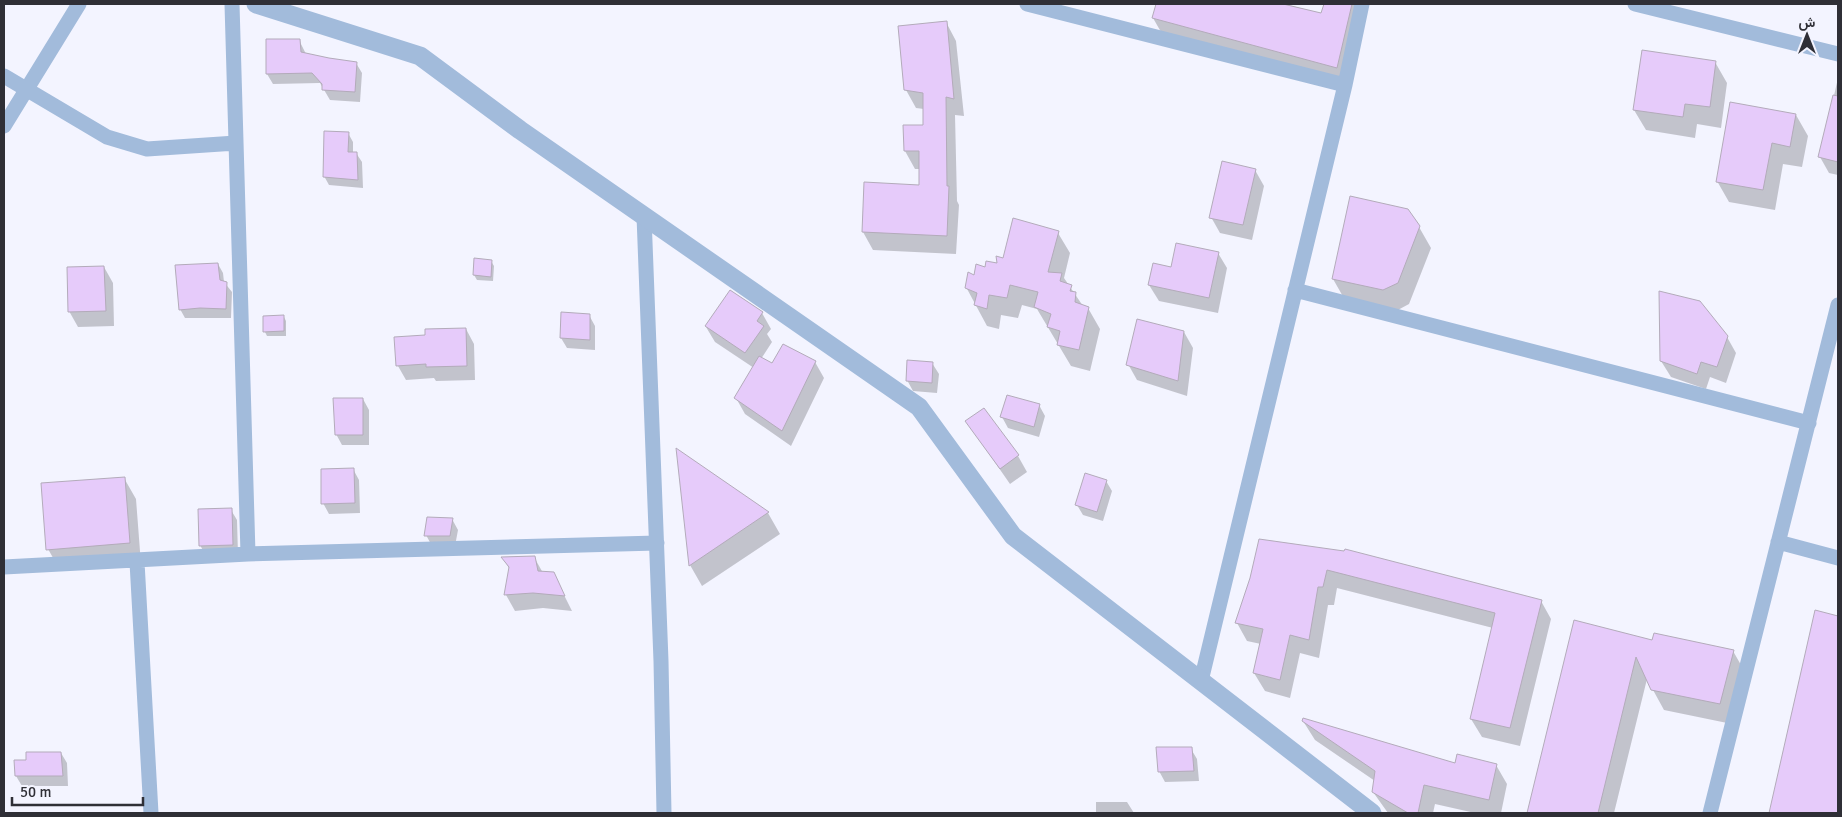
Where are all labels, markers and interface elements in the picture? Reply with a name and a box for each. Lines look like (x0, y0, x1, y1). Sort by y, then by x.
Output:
north arrow (1782, 10, 1832, 60)
text: ش (1799, 14, 1816, 31)
scale bar (12, 774, 144, 806)
text: 50 m (20, 783, 51, 801)

